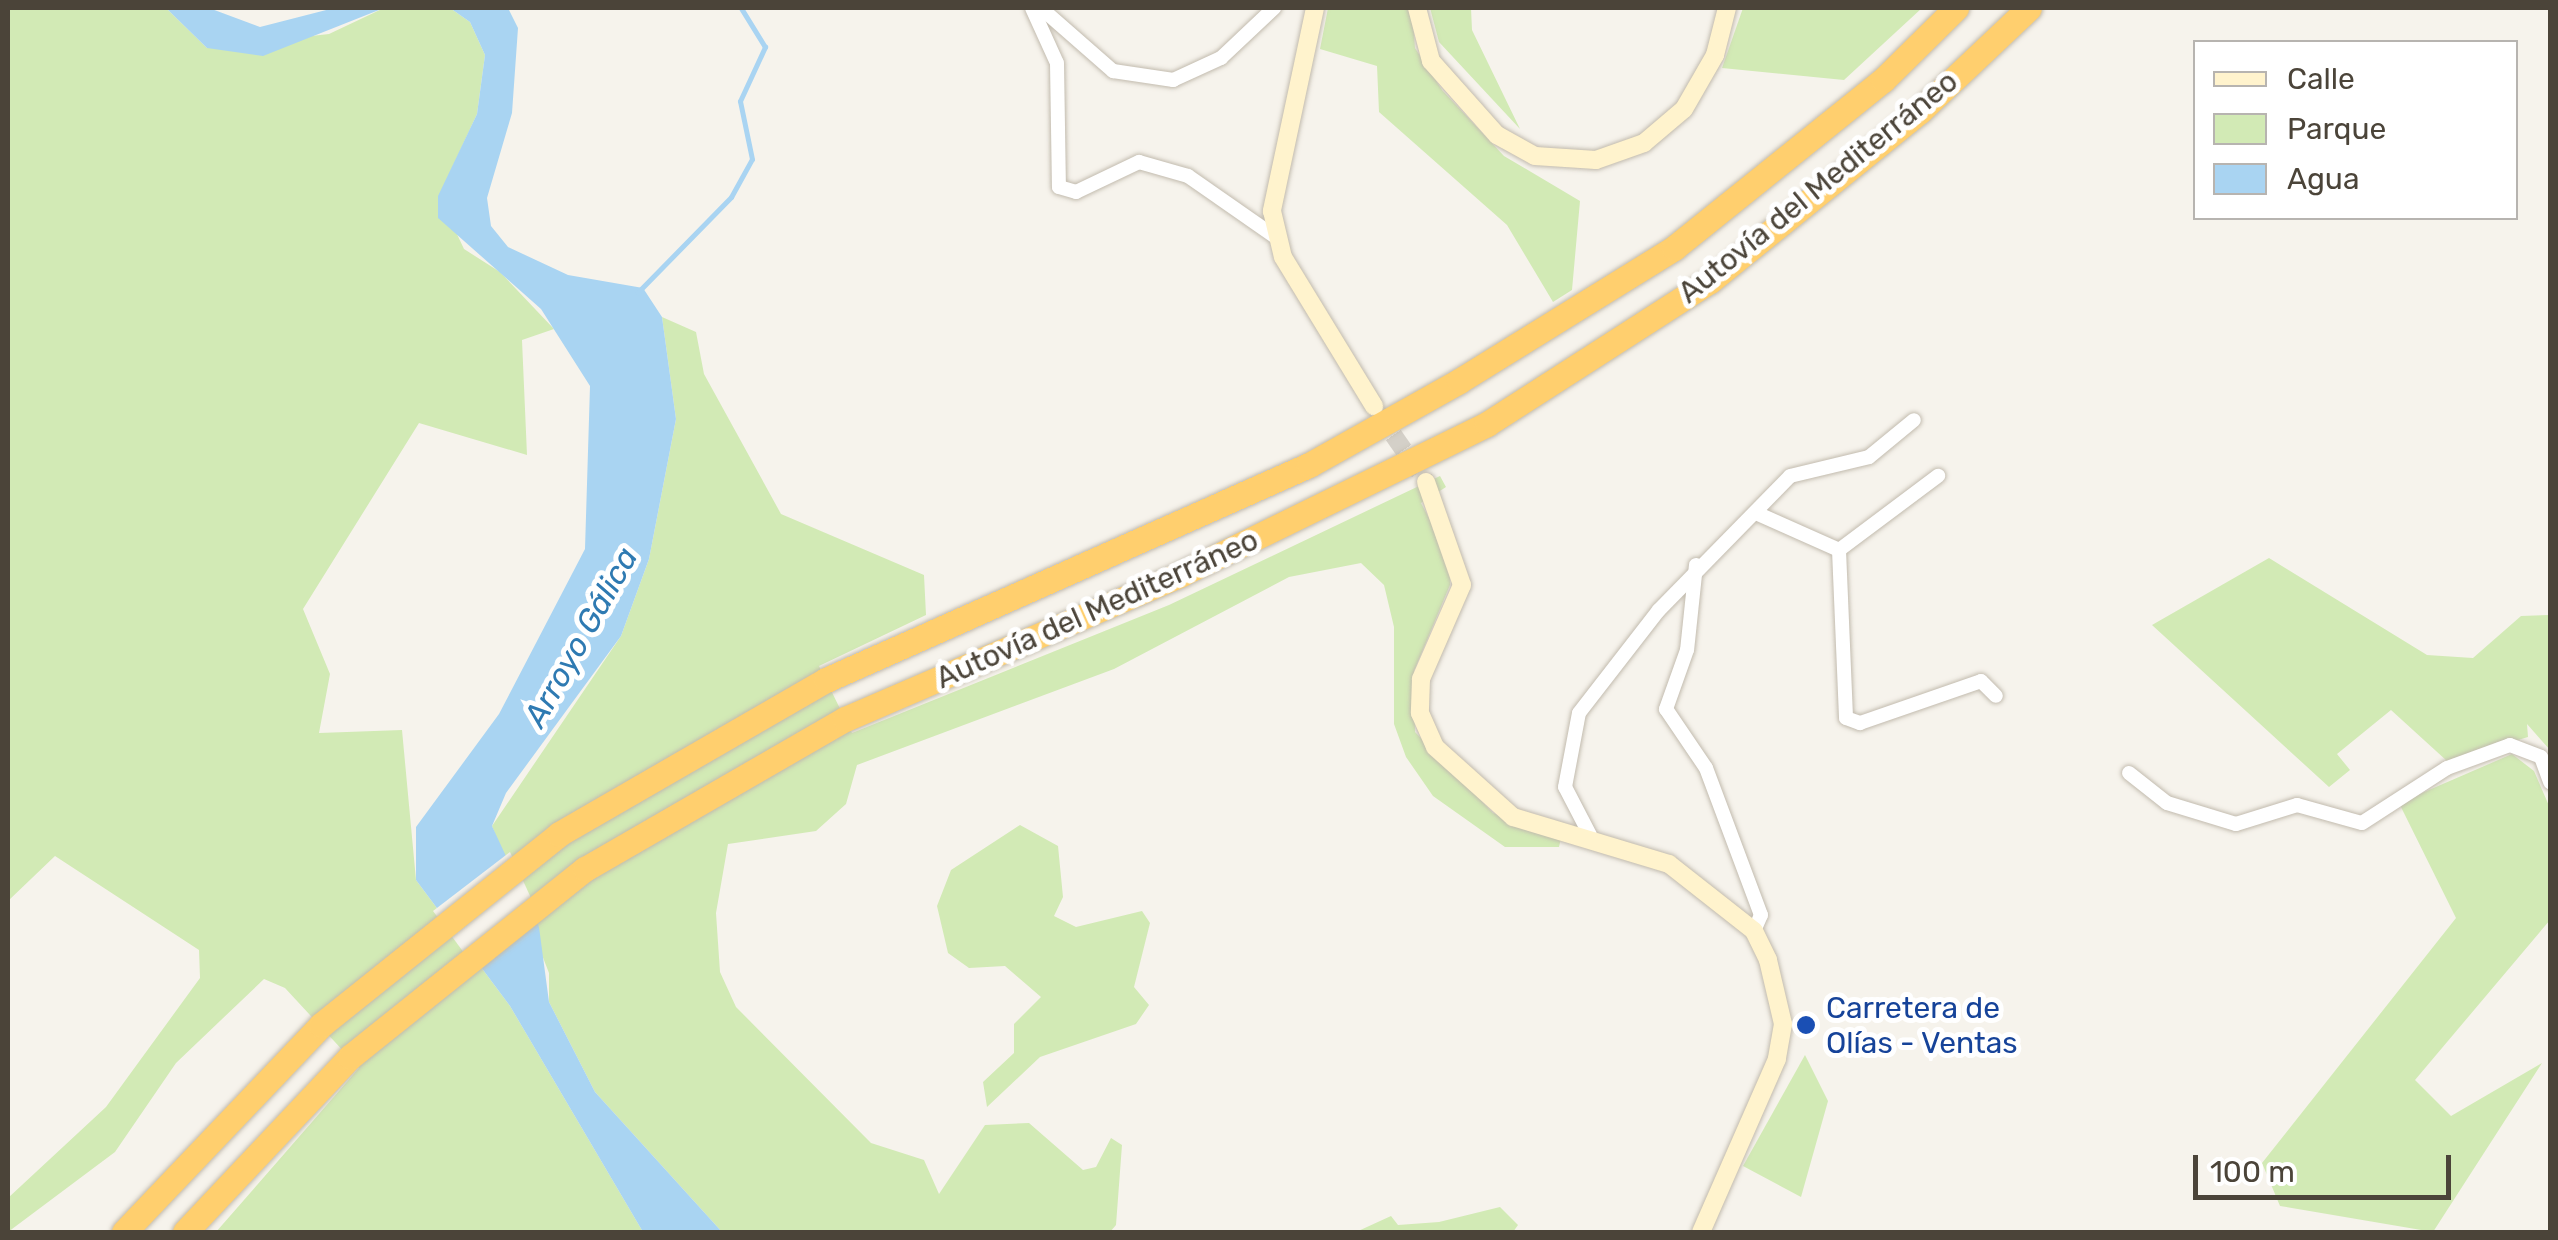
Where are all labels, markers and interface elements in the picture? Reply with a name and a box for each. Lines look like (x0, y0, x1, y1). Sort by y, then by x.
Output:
legend (2193, 40, 2518, 220)
text: Calle (2287, 61, 2355, 97)
street label: Autovía del Mediterráneo (1671, 63, 1965, 311)
text: Parque (2287, 111, 2386, 147)
text: Agua (2287, 161, 2359, 197)
street label: Autovía del Mediterráneo (930, 522, 1264, 696)
water label: Arroyo Gálica (516, 541, 646, 733)
place label: Carretera de Olías - Ventas (1826, 990, 2018, 1060)
marker: Carretera de Olías - Ventas (1795, 1014, 1817, 1036)
scale bar (2198, 1135, 2456, 1197)
text: 100 m (2210, 1154, 2295, 1190)

